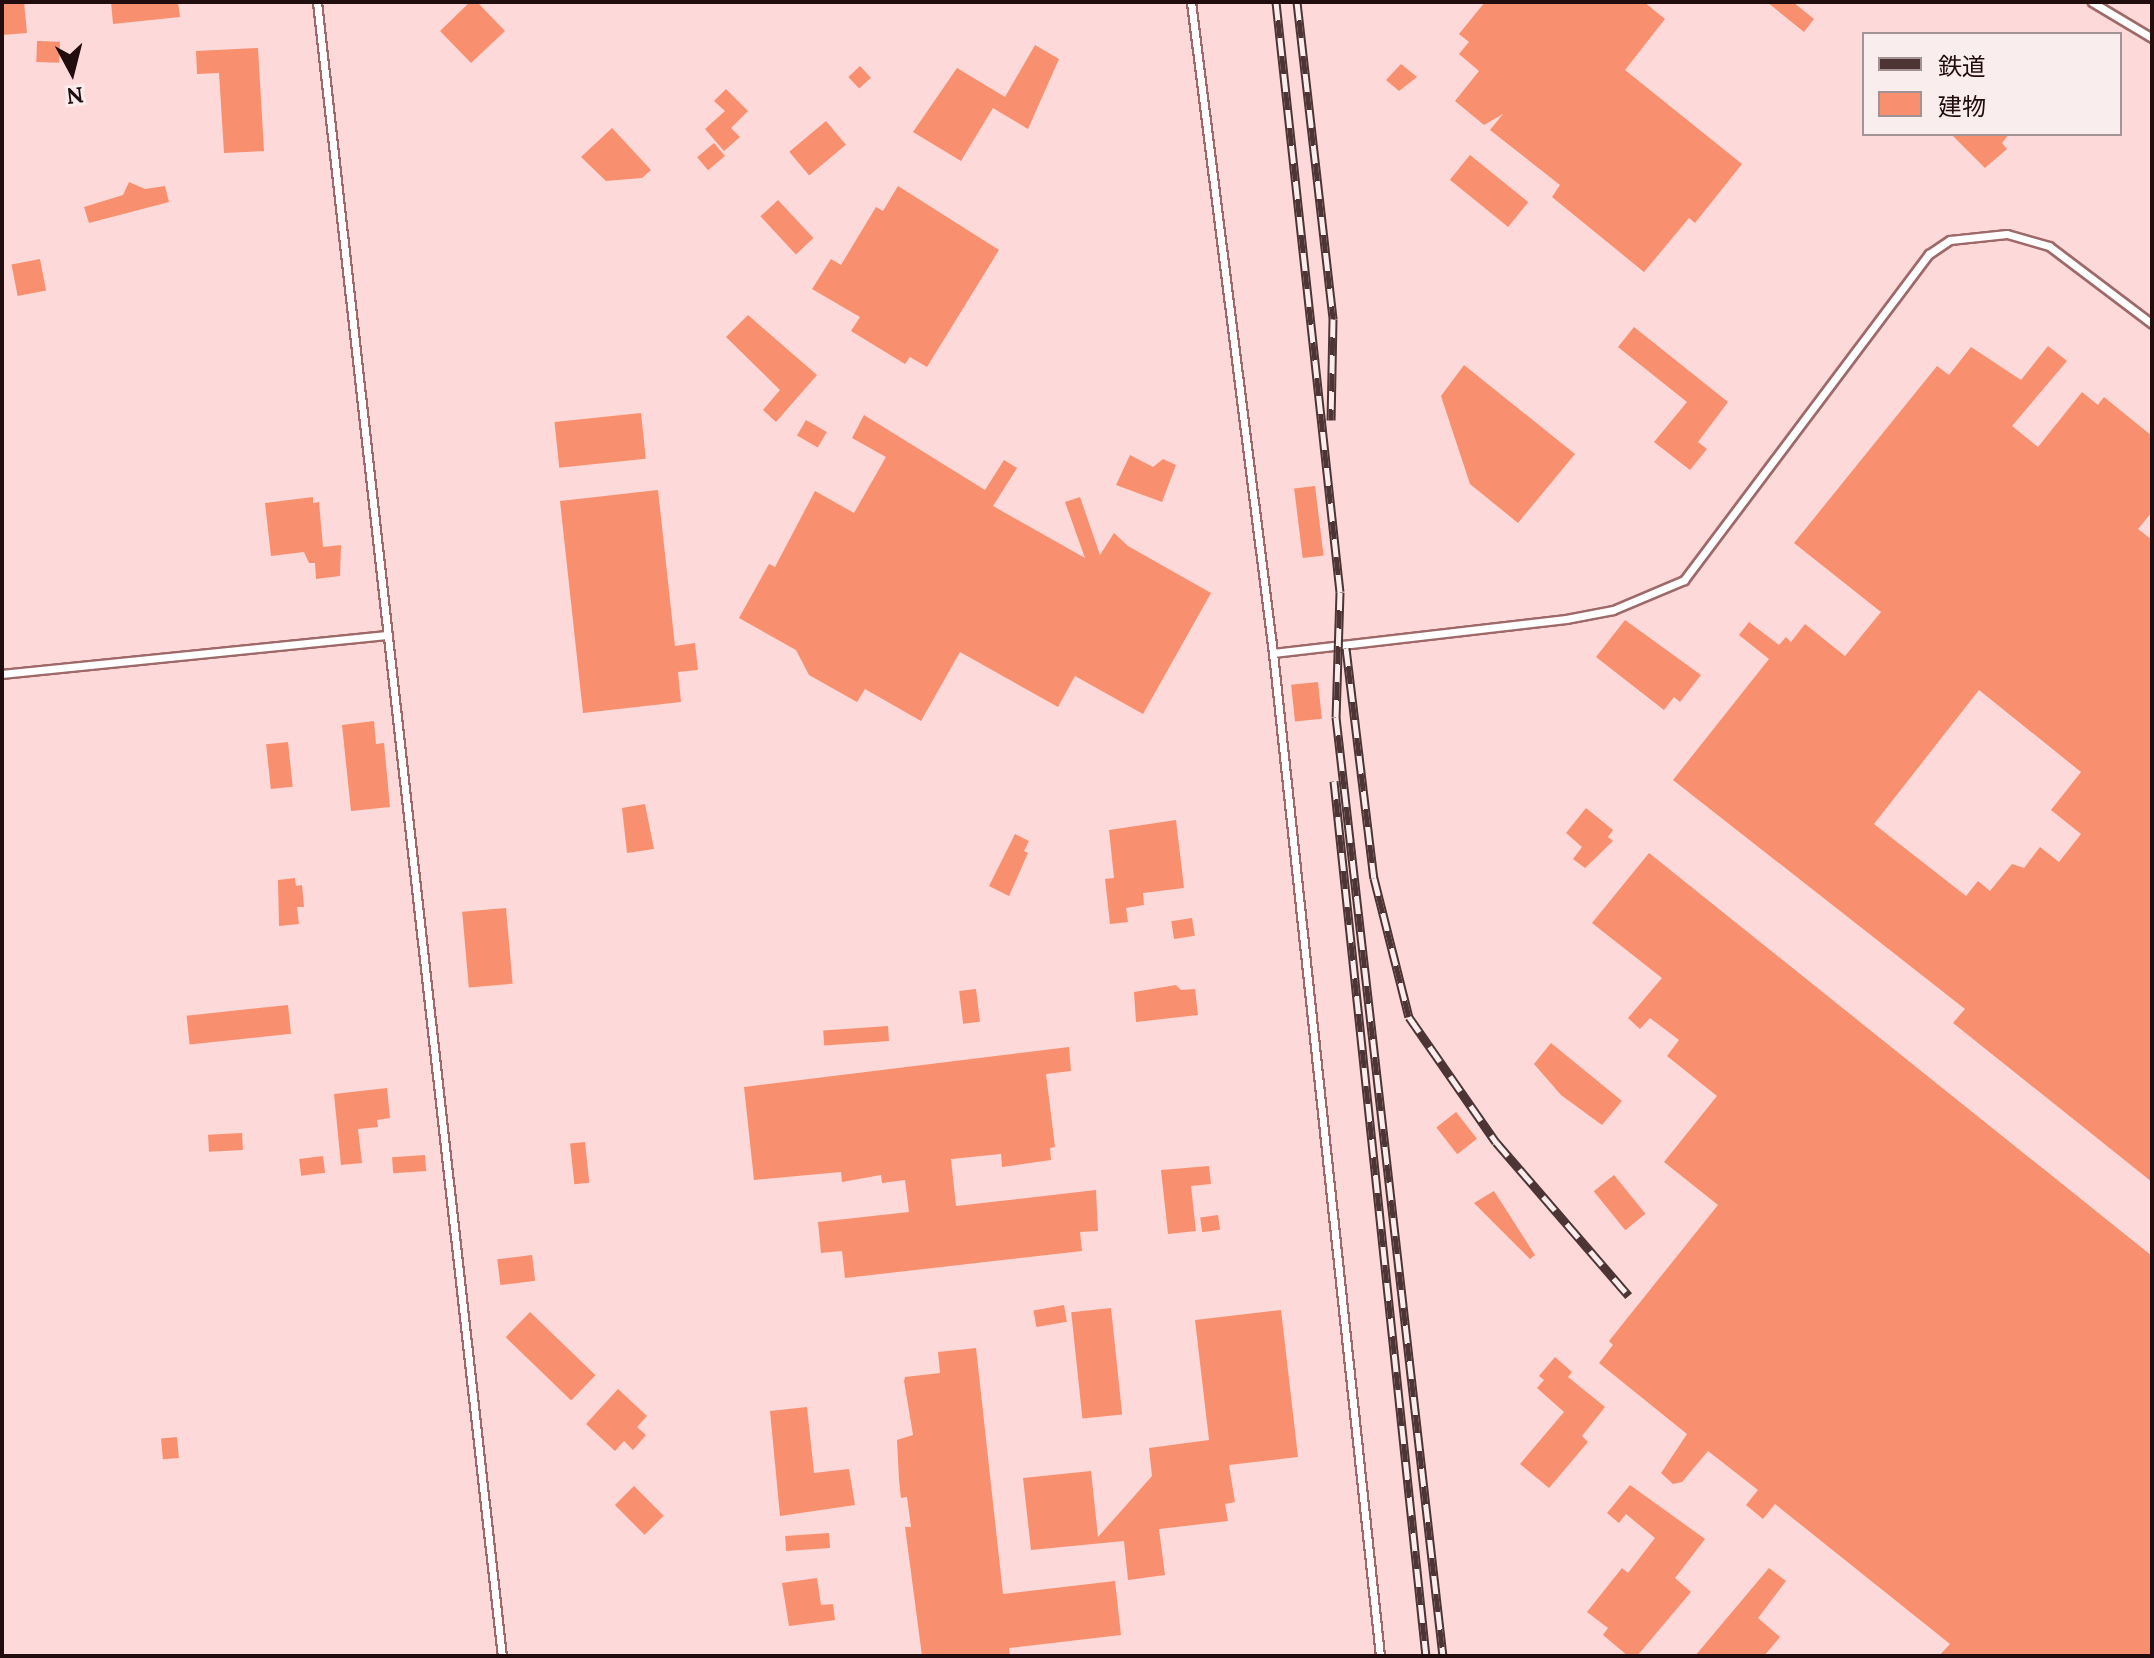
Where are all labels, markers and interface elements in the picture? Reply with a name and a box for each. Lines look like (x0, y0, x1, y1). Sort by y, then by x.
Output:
north arrow (32, 32, 112, 112)
legend (1862, 32, 2122, 136)
text: 鉄道 (1938, 51, 1986, 82)
text: N (65, 81, 85, 111)
text: 建物 (1938, 91, 1986, 122)

